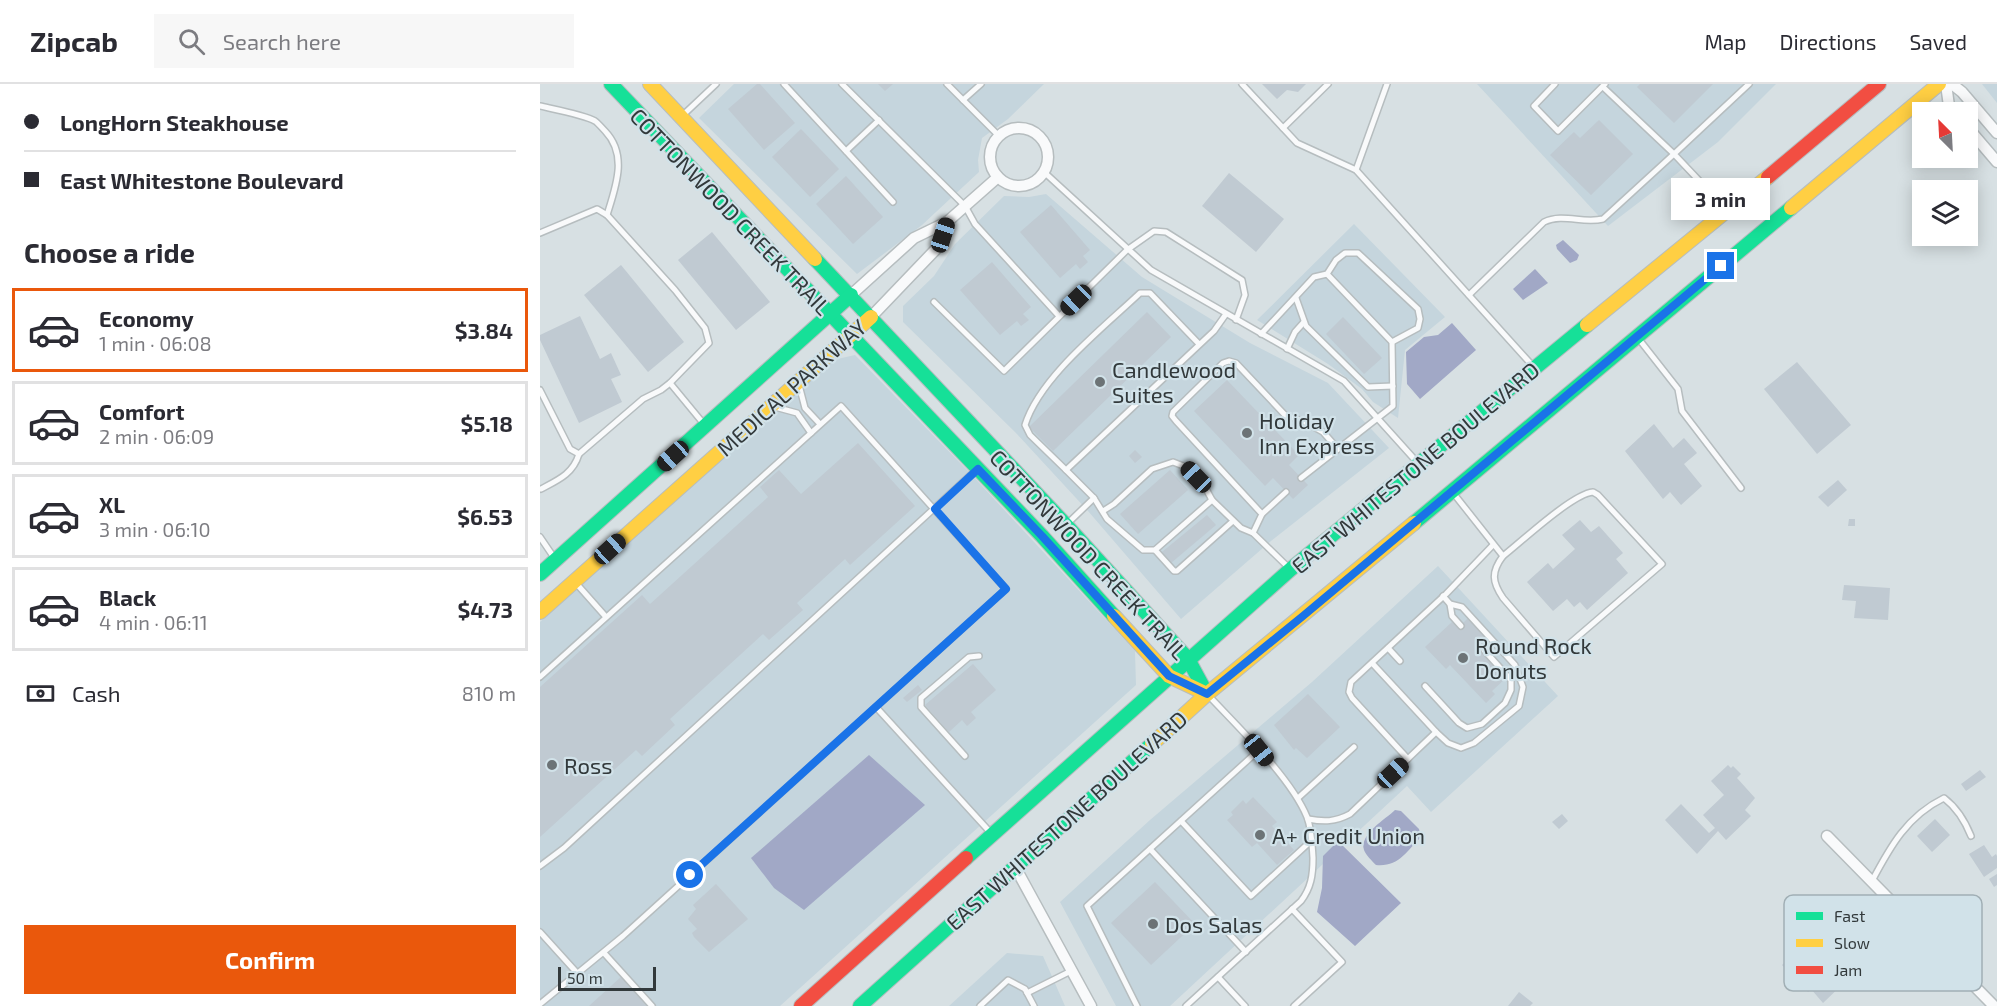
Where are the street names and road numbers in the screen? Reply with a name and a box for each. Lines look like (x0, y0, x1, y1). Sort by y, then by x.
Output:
street label: COTTONWOOD CREEK TRAIL (625, 102, 837, 320)
street label: MEDICAL PARKWAY (711, 313, 871, 461)
street label: EAST WHITESTONE BOULEVARD (1286, 356, 1544, 578)
street label: COTTONWOOD CREEK TRAIL (985, 444, 1193, 664)
street label: EAST WHITESTONE BOULEVARD (940, 705, 1192, 935)

